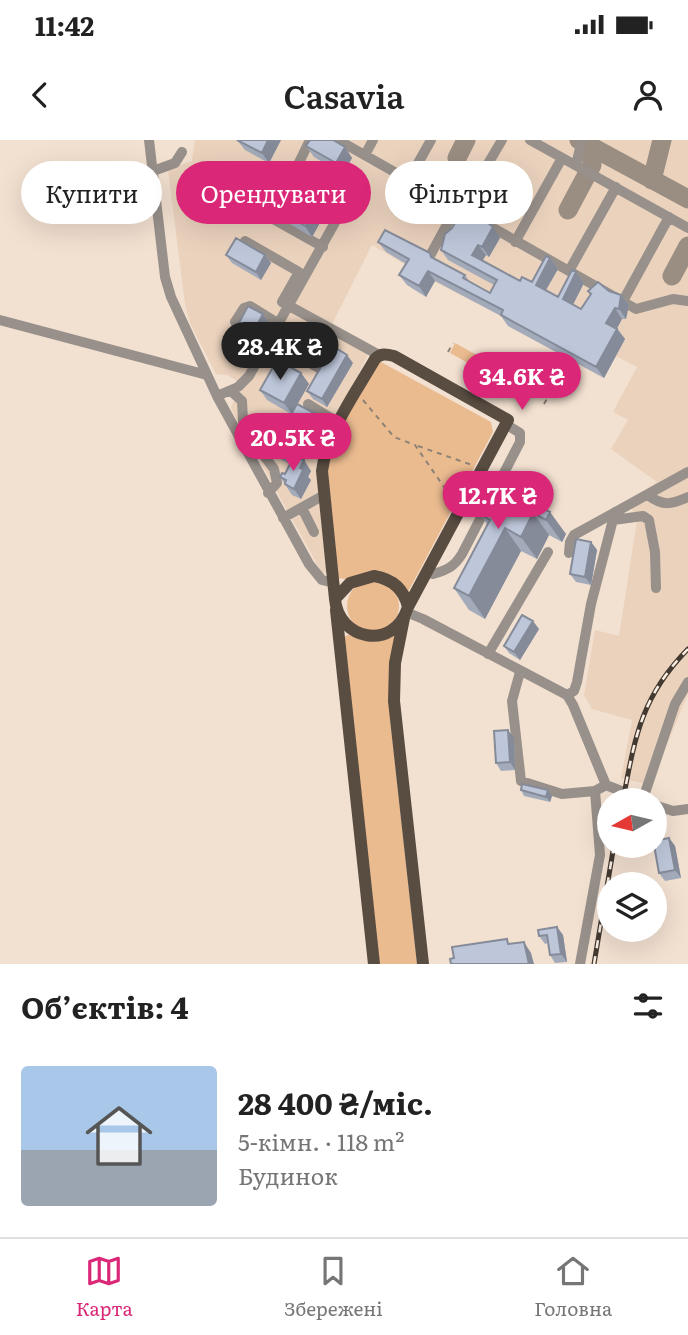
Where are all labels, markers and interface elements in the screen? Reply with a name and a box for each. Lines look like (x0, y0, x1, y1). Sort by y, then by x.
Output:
text: 11:42 (35, 5, 94, 44)
text: Casavia (284, 71, 404, 119)
icon: back (21, 76, 59, 114)
icon: person (629, 76, 667, 114)
chip: Купити (21, 161, 162, 224)
chip: Орендувати (176, 161, 371, 224)
chip: Фільтри (385, 161, 533, 224)
pin: 28.4K ₴ (215, 322, 345, 382)
text: 28.4K ₴ (237, 328, 323, 362)
pin: 34.6K ₴ (457, 352, 587, 412)
text: 34.6K ₴ (479, 358, 565, 392)
pin: 20.5K ₴ (228, 414, 358, 473)
text: 20.5K ₴ (250, 419, 336, 453)
pin: 12.7K ₴ (433, 472, 563, 531)
text: 12.7K ₴ (459, 477, 537, 511)
north arrow (597, 788, 667, 858)
map controls (597, 788, 667, 942)
button: layers (597, 872, 667, 942)
text: Об’єктів: 4 (21, 984, 189, 1028)
icon: filters (629, 987, 667, 1025)
text: 28 400 ₴/міс. (238, 1080, 433, 1124)
icon: home (77, 1094, 161, 1178)
text: 5-кімн. · 118 m² (238, 1124, 404, 1158)
text: Будинок (238, 1158, 338, 1192)
tab: Карта (76, 1252, 133, 1322)
tab: Збережені (284, 1252, 383, 1322)
tab: Головна (534, 1252, 612, 1322)

